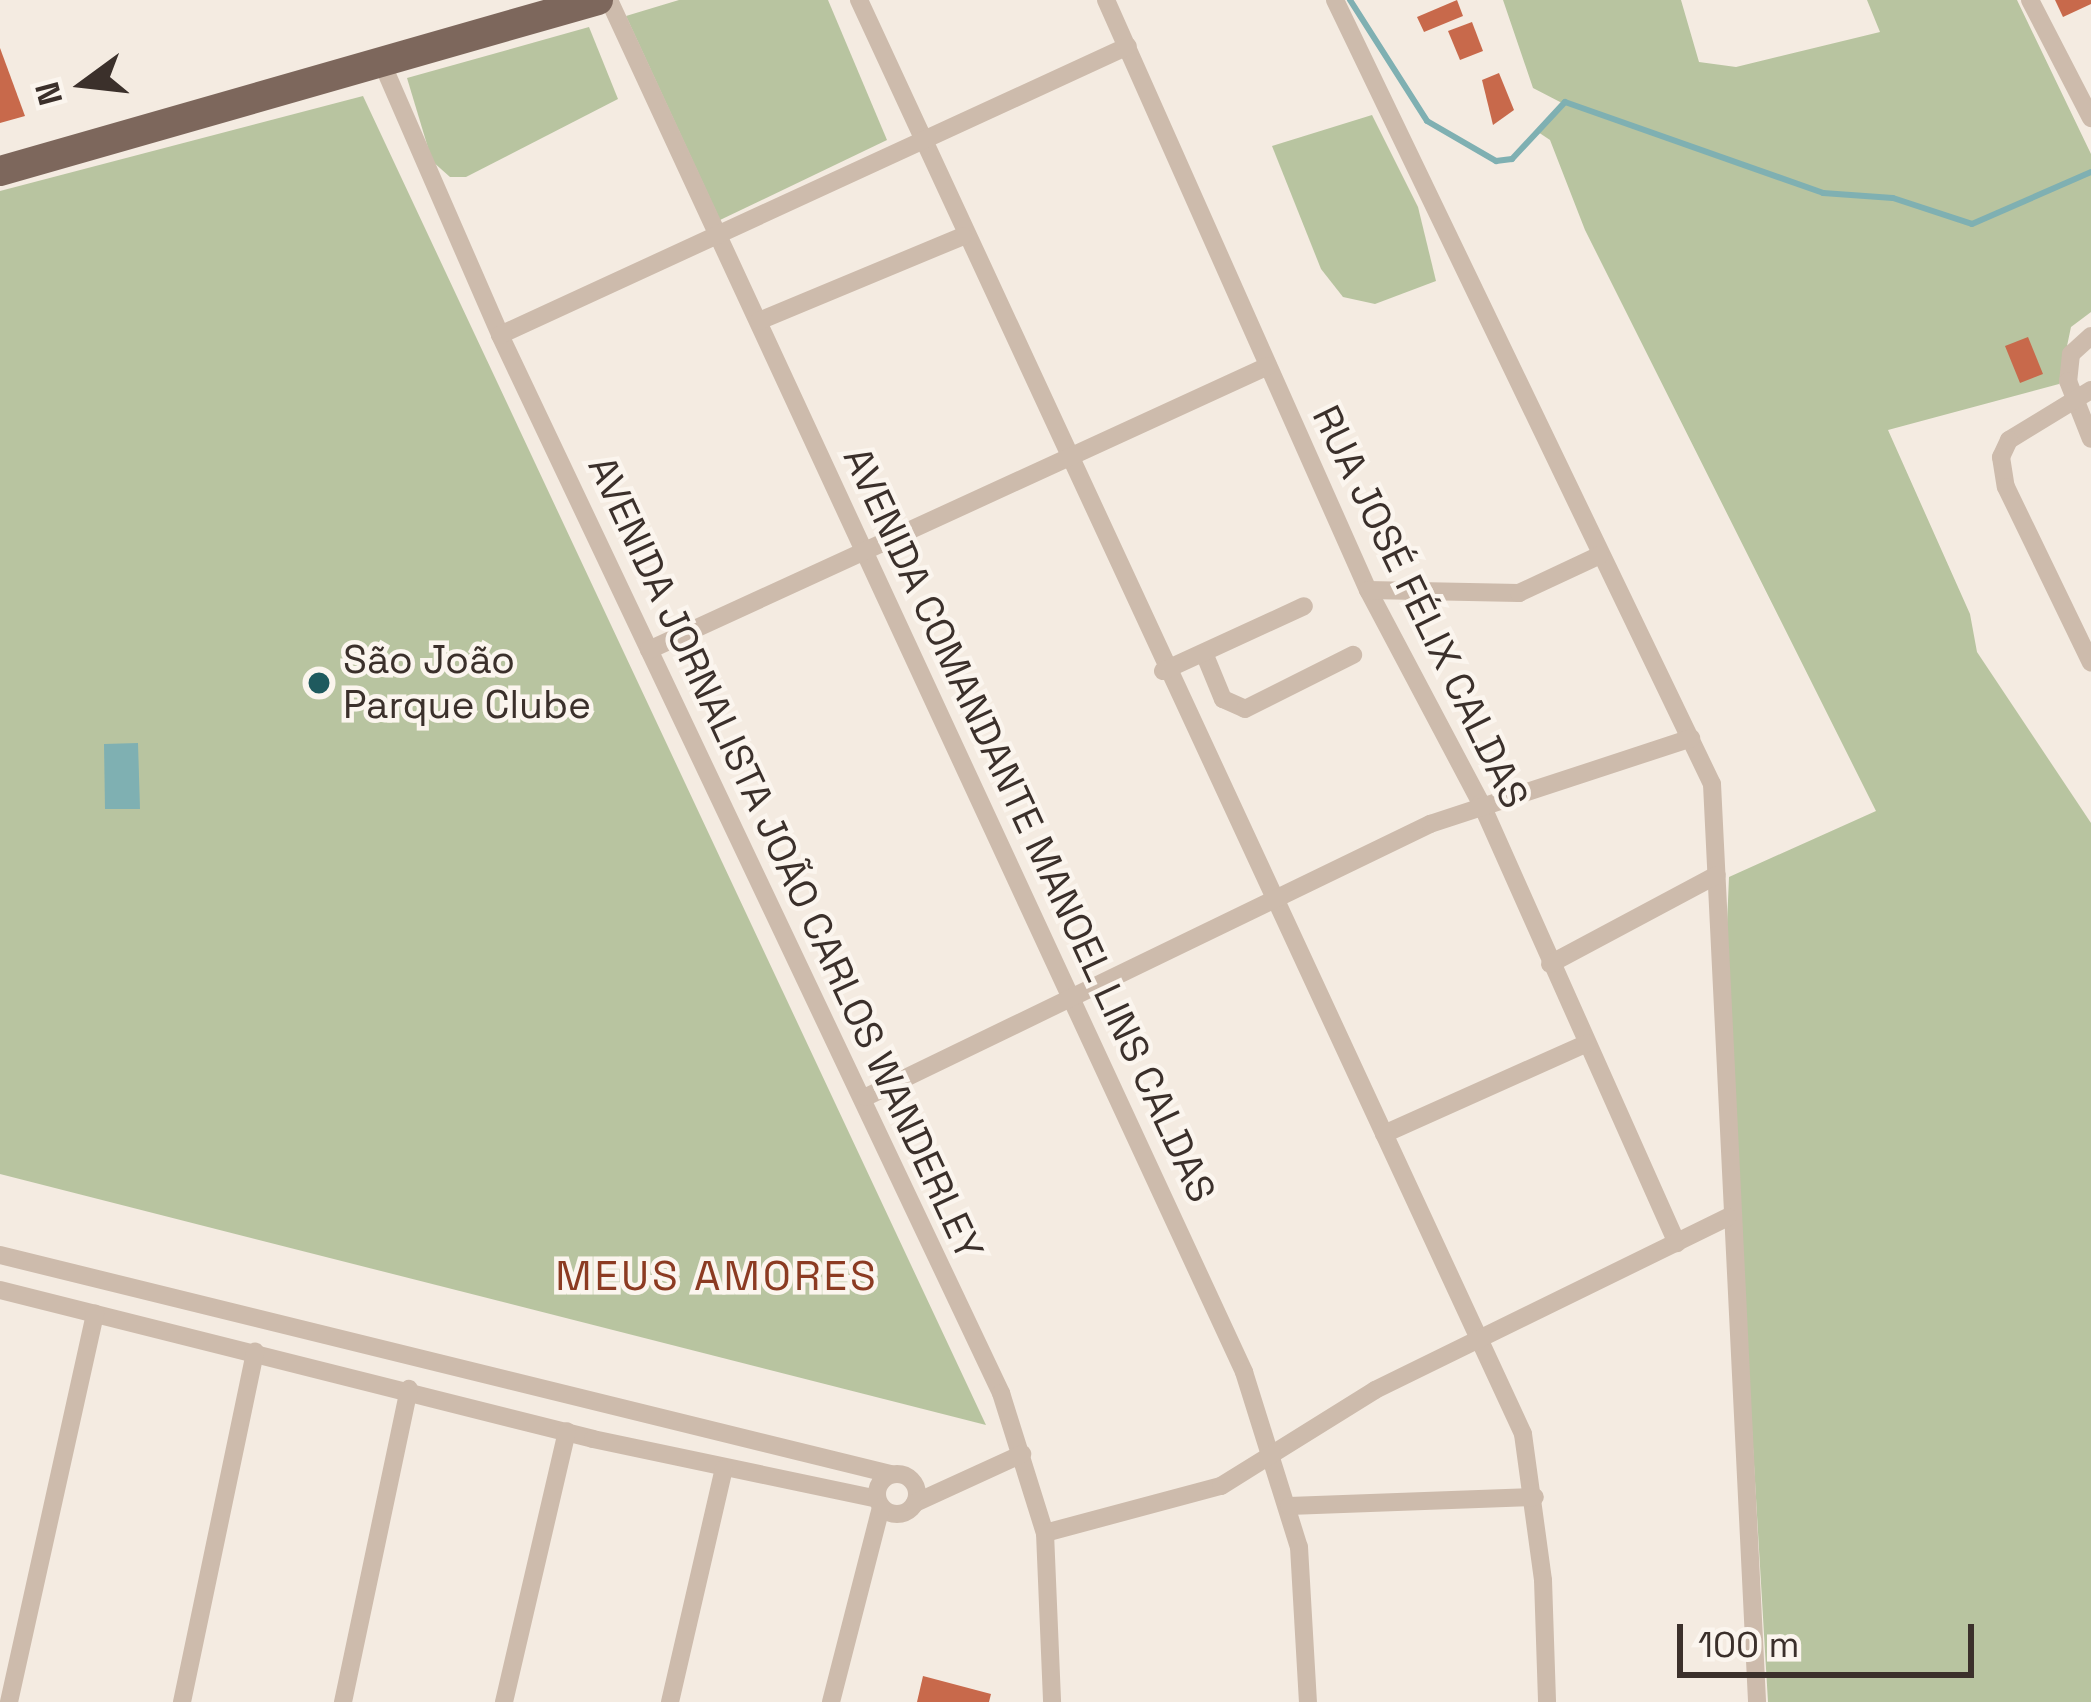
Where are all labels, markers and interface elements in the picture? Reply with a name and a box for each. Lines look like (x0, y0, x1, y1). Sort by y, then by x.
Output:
north arrow (24, 24, 144, 144)
text: N (26, 77, 72, 109)
street label: RUA JOSÉ FÉLIX CALDAS (1302, 398, 1538, 816)
street label: AVENIDA COMANDANTE MANOEL LINS CALDAS (833, 439, 1225, 1211)
street label: AVENIDA JORNALISTA JOÃO CARLOS WANDERLEY (577, 448, 993, 1268)
place label: São João Parque Clube (343, 638, 591, 729)
marker: São João Parque Clube (306, 670, 332, 696)
district label: MEUS AMORES (555, 1251, 879, 1301)
scale bar (1683, 1600, 1980, 1674)
text: 100 m (1698, 1622, 1799, 1668)

